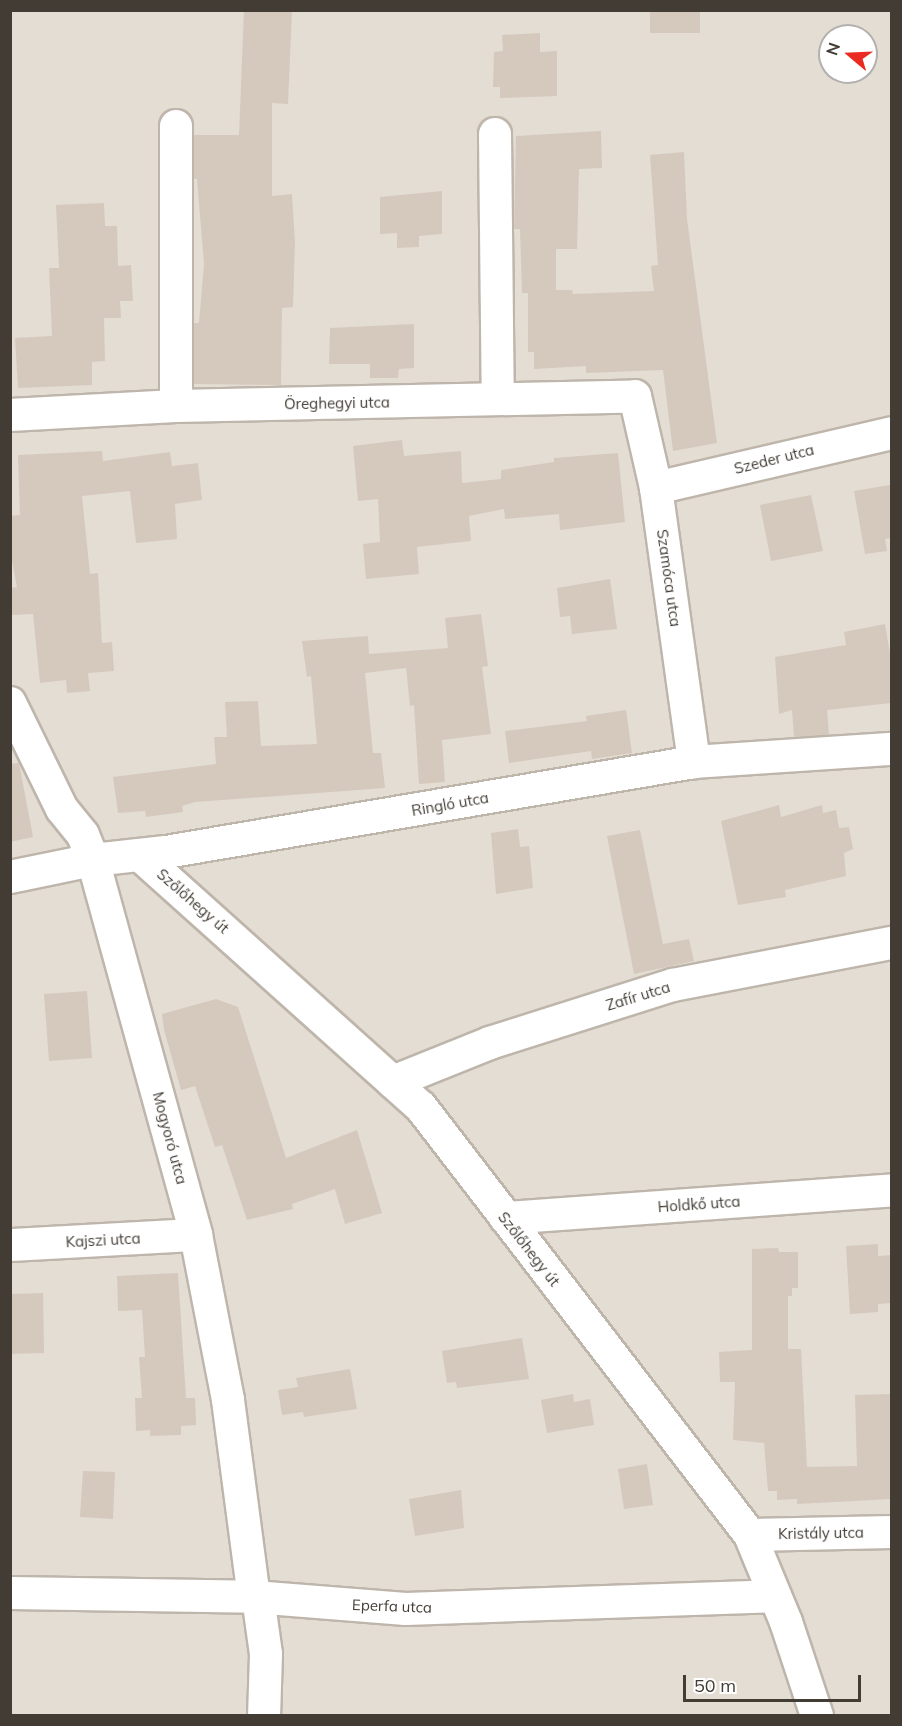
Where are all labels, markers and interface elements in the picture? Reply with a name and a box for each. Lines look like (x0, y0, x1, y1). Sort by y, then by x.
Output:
north arrow (818, 24, 878, 84)
text: N (821, 40, 844, 58)
street label: Öreghegyi utca (284, 393, 390, 413)
street label: Szeder utca (732, 440, 816, 478)
street label: Szamóca utca (653, 528, 685, 628)
street label: Ringló utca (410, 788, 490, 820)
street label: Szőlőhegy út (153, 865, 233, 937)
street label: Zafír utca (604, 978, 672, 1014)
street label: Mogyoró utca (149, 1090, 191, 1186)
street label: Holdkő utca (657, 1192, 741, 1216)
street label: Szőlőhegy út (494, 1208, 564, 1290)
street label: Kajszi utca (65, 1229, 141, 1251)
street label: Kristály utca (778, 1523, 864, 1543)
street label: Eperfa utca (352, 1596, 432, 1616)
scale bar (686, 1663, 864, 1701)
text: 50 m (694, 1674, 736, 1697)

